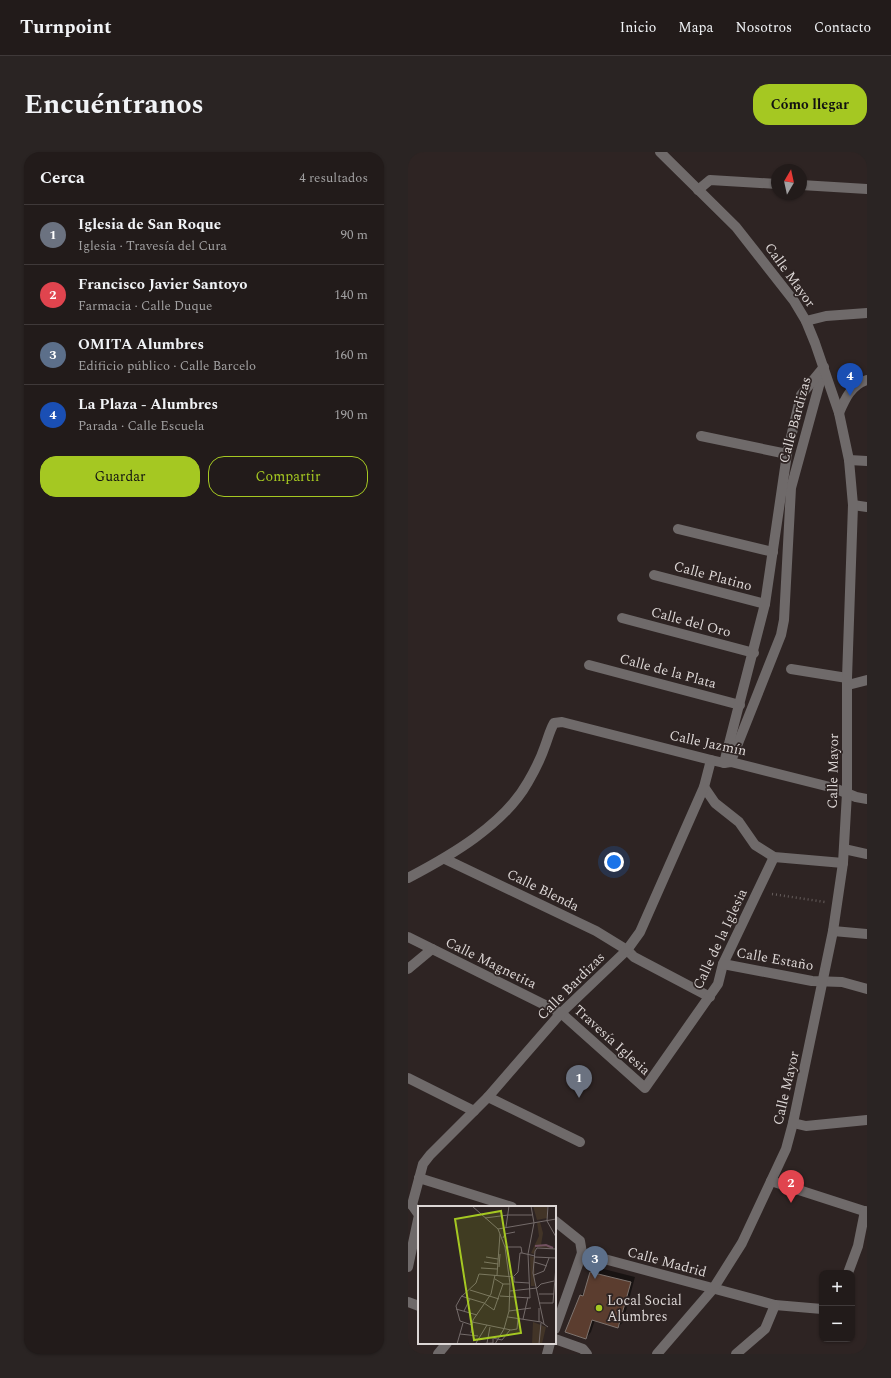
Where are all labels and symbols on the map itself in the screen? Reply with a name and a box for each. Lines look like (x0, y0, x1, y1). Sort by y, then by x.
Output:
north arrow (771, 164, 807, 200)
street label: Calle Mayor (759, 238, 821, 312)
pin: 4 (837, 363, 863, 396)
street label: Calle Bardizas (773, 374, 817, 466)
street label: Calle Platino (671, 555, 755, 597)
street label: Calle del Oro (649, 601, 733, 643)
street label: Calle de la Plata (617, 648, 719, 694)
street label: Calle Jazmín (667, 725, 749, 761)
street label: Calle Mayor (822, 733, 844, 809)
your location (604, 852, 624, 872)
street label: Calle Blenda (503, 863, 583, 917)
street label: Calle de la Iglesia (687, 885, 753, 993)
street label: Calle Magnetita (442, 932, 540, 994)
street label: Calle Estaño (735, 942, 815, 976)
street label: Calle Bardizas (532, 947, 610, 1025)
street label: Travesía Iglesia (569, 1000, 655, 1080)
street label: Calle Mayor (767, 1048, 805, 1127)
pin: 1 (566, 1065, 592, 1098)
pin: 2 (778, 1170, 804, 1203)
inset map (418, 1206, 556, 1344)
street label: Calle Madrid (625, 1241, 709, 1283)
pin: 3 (582, 1246, 608, 1279)
place label: Local Social Alumbres (607, 1290, 682, 1327)
marker: Local Social Alumbres (594, 1303, 604, 1313)

